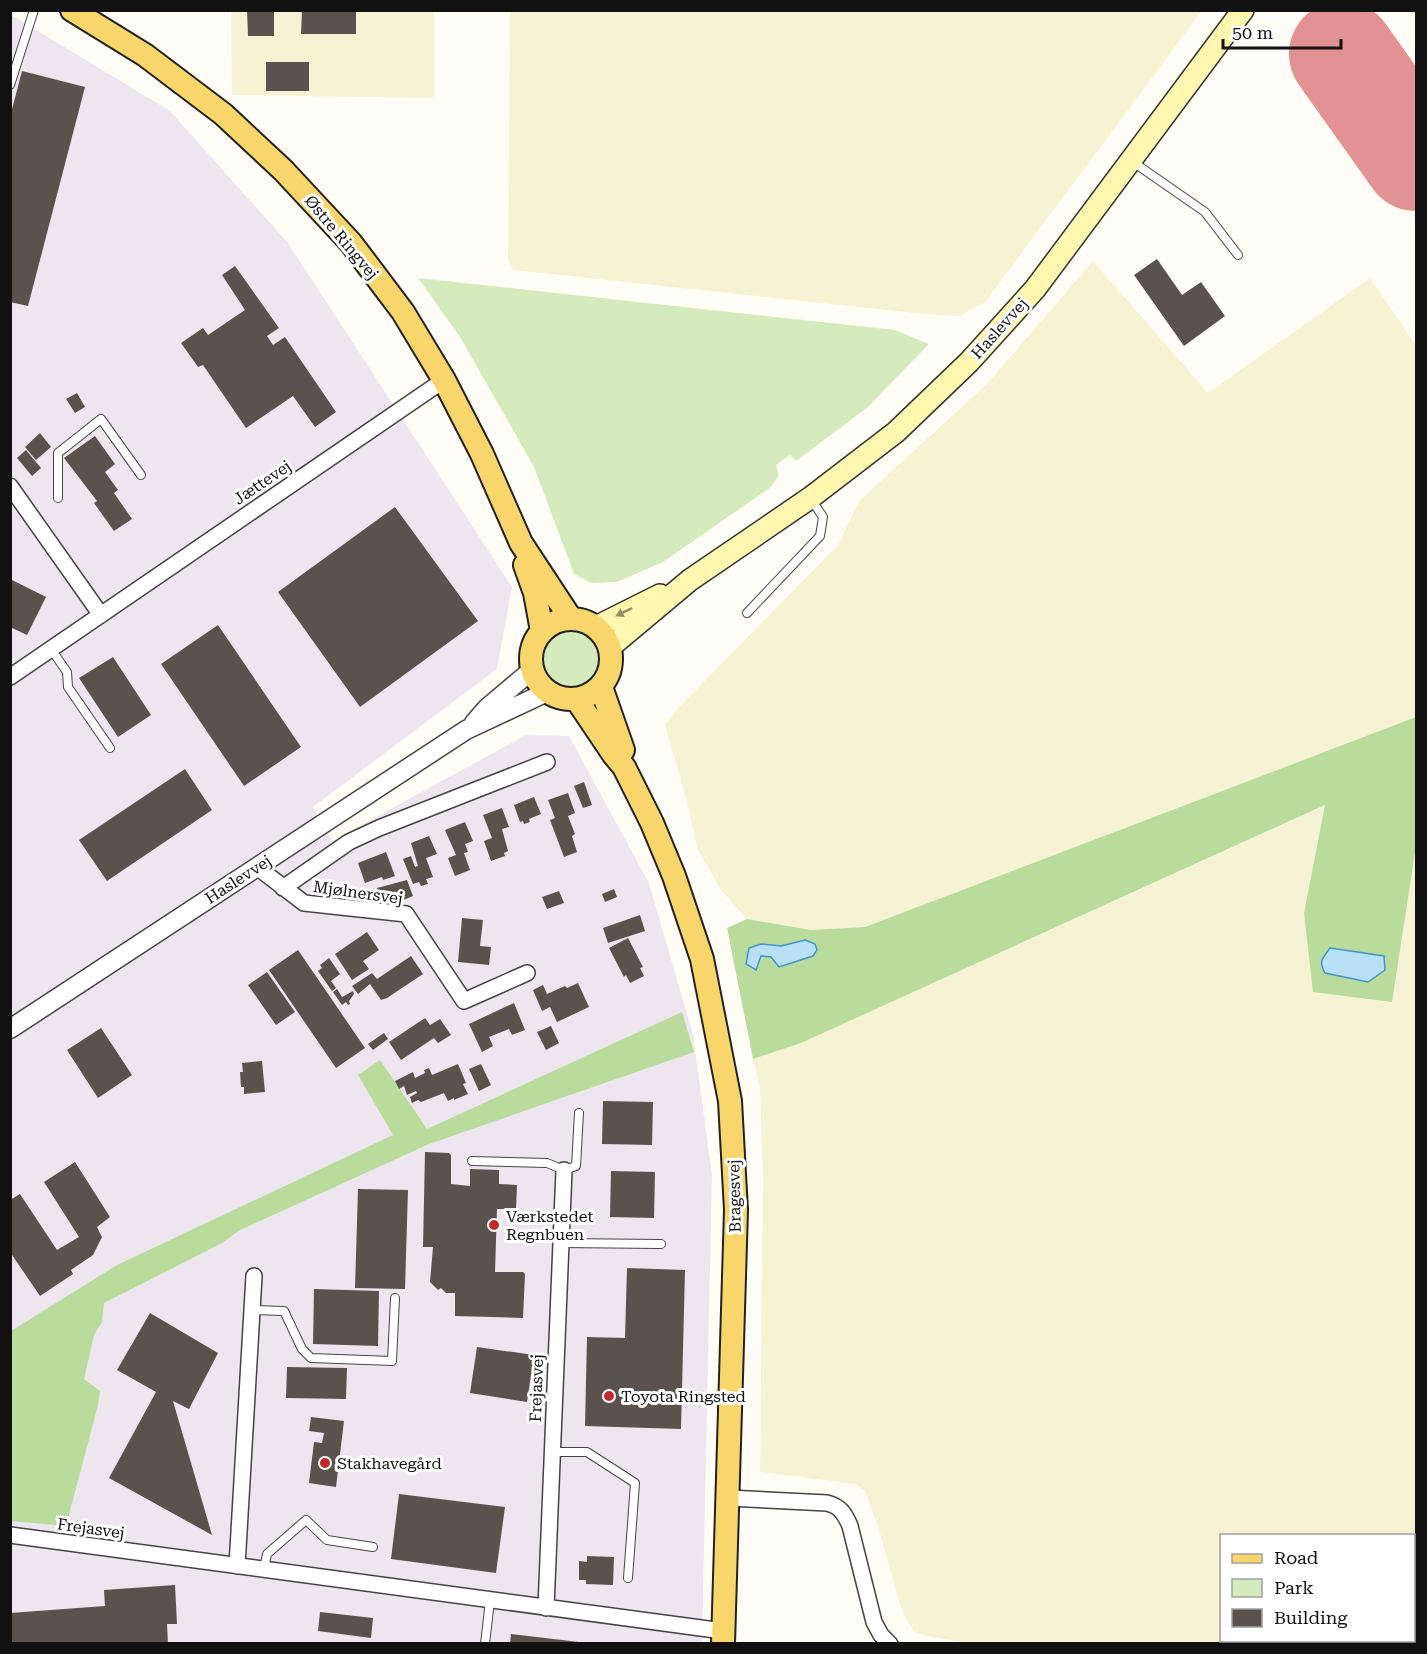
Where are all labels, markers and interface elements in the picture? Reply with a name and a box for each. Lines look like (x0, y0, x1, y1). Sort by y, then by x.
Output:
scale bar (1223, 12, 1342, 50)
text: 50 m (1232, 22, 1273, 43)
street label: Østre Ringvej (301, 191, 382, 283)
street label: Haslevvej (967, 294, 1032, 363)
street label: Jættevej (230, 456, 295, 509)
one-way arrow (615, 607, 633, 617)
street label: Haslevvej (202, 851, 275, 908)
street label: Mjølnersvej (312, 877, 404, 908)
street label: Bragesvej (724, 1159, 745, 1233)
place label: Værkstedet Regnbuen (506, 1207, 593, 1244)
marker: Værkstedet Regnbuen (487, 1218, 501, 1232)
street label: Frejasvej (526, 1354, 547, 1422)
place label: Toyota Ringsted (621, 1387, 746, 1406)
marker: Toyota Ringsted (602, 1389, 616, 1403)
place label: Stakhavegård (337, 1454, 442, 1473)
marker: Stakhavegård (318, 1456, 332, 1470)
street label: Frejasvej (56, 1514, 126, 1543)
legend (1220, 1534, 1415, 1642)
text: Road (1274, 1547, 1319, 1568)
text: Park (1274, 1577, 1314, 1598)
text: Building (1274, 1607, 1348, 1628)

